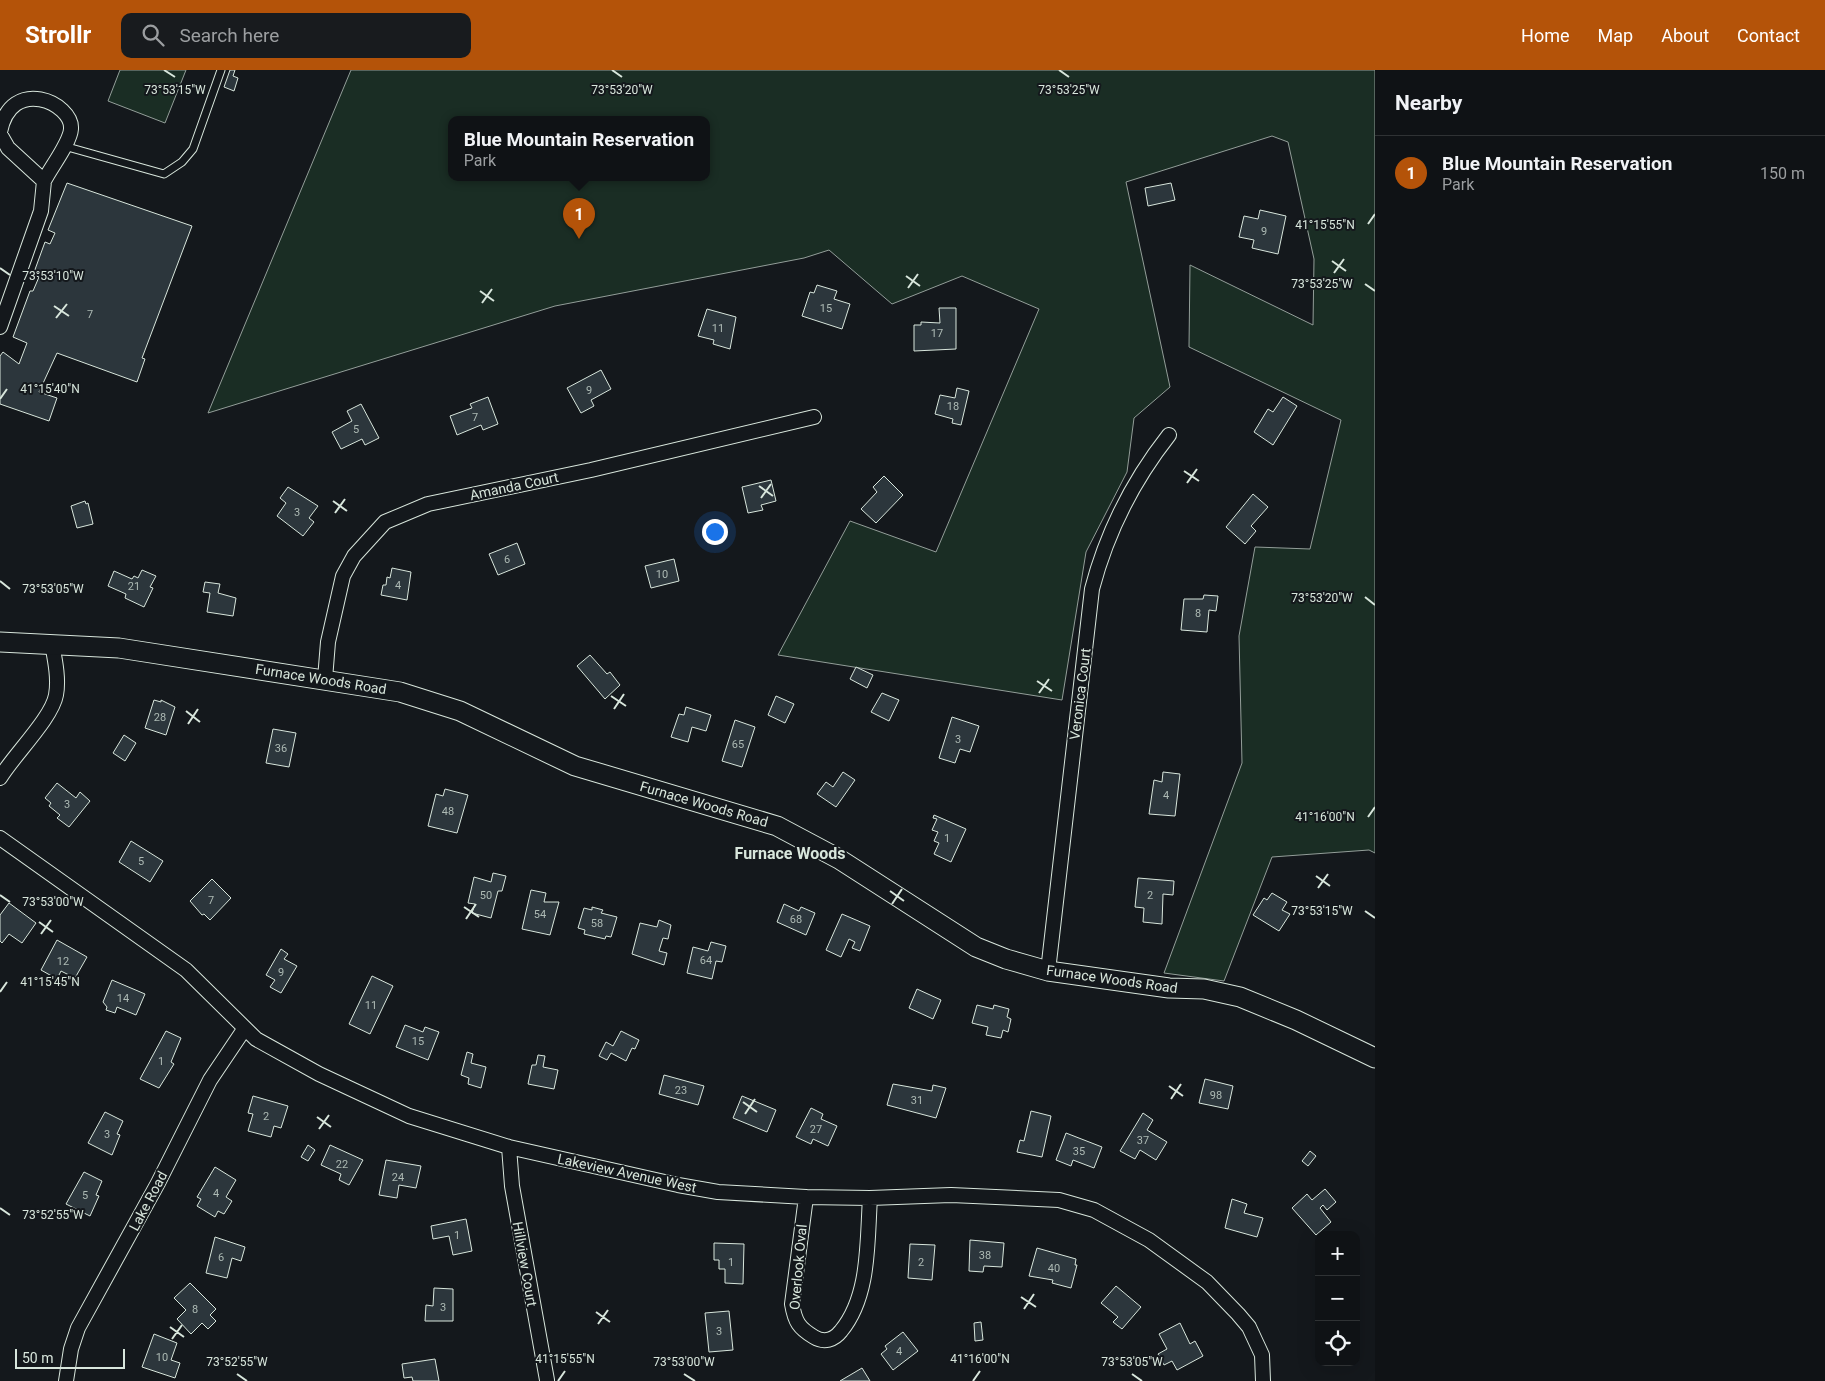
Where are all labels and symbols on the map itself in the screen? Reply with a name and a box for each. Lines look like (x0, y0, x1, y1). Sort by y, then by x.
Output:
text: 73°53'15"W (144, 83, 206, 97)
text: 73°53'20"W (591, 83, 653, 97)
text: 73°53'25"W (1038, 83, 1100, 97)
pin: 1 (563, 198, 595, 239)
text: 41°15'55"N (1295, 218, 1355, 232)
house number: 9 (1261, 225, 1267, 238)
text: 73°53'10"W (22, 269, 84, 283)
text: 73°53'25"W (1291, 277, 1353, 291)
house number: 15 (820, 302, 832, 315)
house number: 7 (87, 308, 93, 321)
house number: 11 (712, 322, 724, 335)
house number: 17 (931, 327, 943, 340)
text: 41°15'40"N (20, 382, 80, 396)
house number: 9 (586, 384, 592, 397)
house number: 18 (947, 400, 959, 413)
house number: 7 (472, 411, 478, 424)
house number: 5 (353, 423, 359, 436)
street label: Amanda Court (468, 469, 560, 503)
house number: 3 (294, 506, 300, 519)
your location (702, 519, 728, 545)
house number: 6 (504, 553, 510, 566)
house number: 10 (656, 568, 668, 581)
house number: 4 (395, 579, 401, 592)
house number: 21 (128, 580, 140, 593)
text: 73°53'05"W (22, 582, 84, 596)
text: 73°53'20"W (1291, 591, 1353, 605)
house number: 8 (1195, 607, 1201, 620)
street label: Veronica Court (1066, 647, 1094, 741)
street label: Furnace Woods Road (254, 661, 388, 697)
house number: 28 (154, 711, 166, 724)
house number: 3 (955, 733, 961, 746)
house number: 65 (732, 738, 744, 751)
house number: 36 (275, 742, 287, 755)
street label: Furnace Woods Road (638, 778, 770, 830)
house number: 4 (1163, 789, 1169, 802)
house number: 3 (64, 798, 70, 811)
house number: 48 (442, 805, 454, 818)
text: 41°16'00"N (1295, 810, 1355, 824)
house number: 1 (944, 832, 950, 845)
district label: Furnace Woods (735, 844, 845, 863)
house number: 5 (138, 855, 144, 868)
house number: 50 (480, 889, 492, 902)
house number: 2 (1147, 889, 1153, 902)
house number: 7 (208, 894, 214, 907)
text: 73°53'00"W (22, 895, 84, 909)
text: 73°53'15"W (1291, 904, 1353, 918)
house number: 54 (534, 908, 546, 921)
house number: 68 (790, 913, 802, 926)
house number: 58 (591, 917, 603, 930)
house number: 64 (700, 954, 712, 967)
house number: 12 (57, 955, 69, 968)
street label: Furnace Woods Road (1045, 962, 1179, 996)
house number: 9 (278, 966, 284, 979)
text: 41°15'45"N (20, 975, 80, 989)
house number: 14 (117, 992, 129, 1005)
house number: 11 (365, 999, 377, 1012)
house number: 15 (412, 1035, 424, 1048)
house number: 1 (158, 1055, 164, 1068)
house number: 23 (675, 1084, 687, 1097)
house number: 98 (1210, 1089, 1222, 1102)
house number: 31 (911, 1094, 923, 1107)
house number: 2 (263, 1110, 269, 1123)
house number: 27 (810, 1123, 822, 1136)
house number: 3 (104, 1128, 110, 1141)
house number: 37 (1137, 1134, 1149, 1147)
house number: 35 (1073, 1145, 1085, 1158)
street label: Lakeview Avenue West (556, 1150, 698, 1196)
house number: 22 (336, 1158, 348, 1171)
street label: Lake Road (126, 1168, 170, 1234)
house number: 24 (392, 1171, 404, 1184)
house number: 4 (213, 1187, 219, 1200)
house number: 5 (82, 1189, 88, 1202)
text: 73°52'55"W (22, 1208, 84, 1222)
street label: Hillview Court (510, 1220, 540, 1308)
street label: Overlook Oval (786, 1224, 810, 1310)
house number: 1 (454, 1229, 460, 1242)
house number: 38 (979, 1249, 991, 1262)
house number: 6 (218, 1251, 224, 1264)
house number: 1 (728, 1256, 734, 1269)
house number: 2 (918, 1256, 924, 1269)
house number: 40 (1048, 1262, 1060, 1275)
house number: 3 (440, 1301, 446, 1314)
house number: 8 (192, 1303, 198, 1316)
house number: 3 (716, 1325, 722, 1338)
house number: 4 (896, 1345, 902, 1358)
scale bar (15, 1346, 125, 1369)
house number: 10 (156, 1351, 168, 1364)
text: 41°15'55"N (535, 1352, 595, 1366)
text: 41°16'00"N (950, 1352, 1010, 1366)
text: 73°52'55"W (206, 1355, 268, 1369)
text: 73°53'00"W (653, 1355, 715, 1369)
text: 73°53'05"W (1101, 1355, 1163, 1369)

